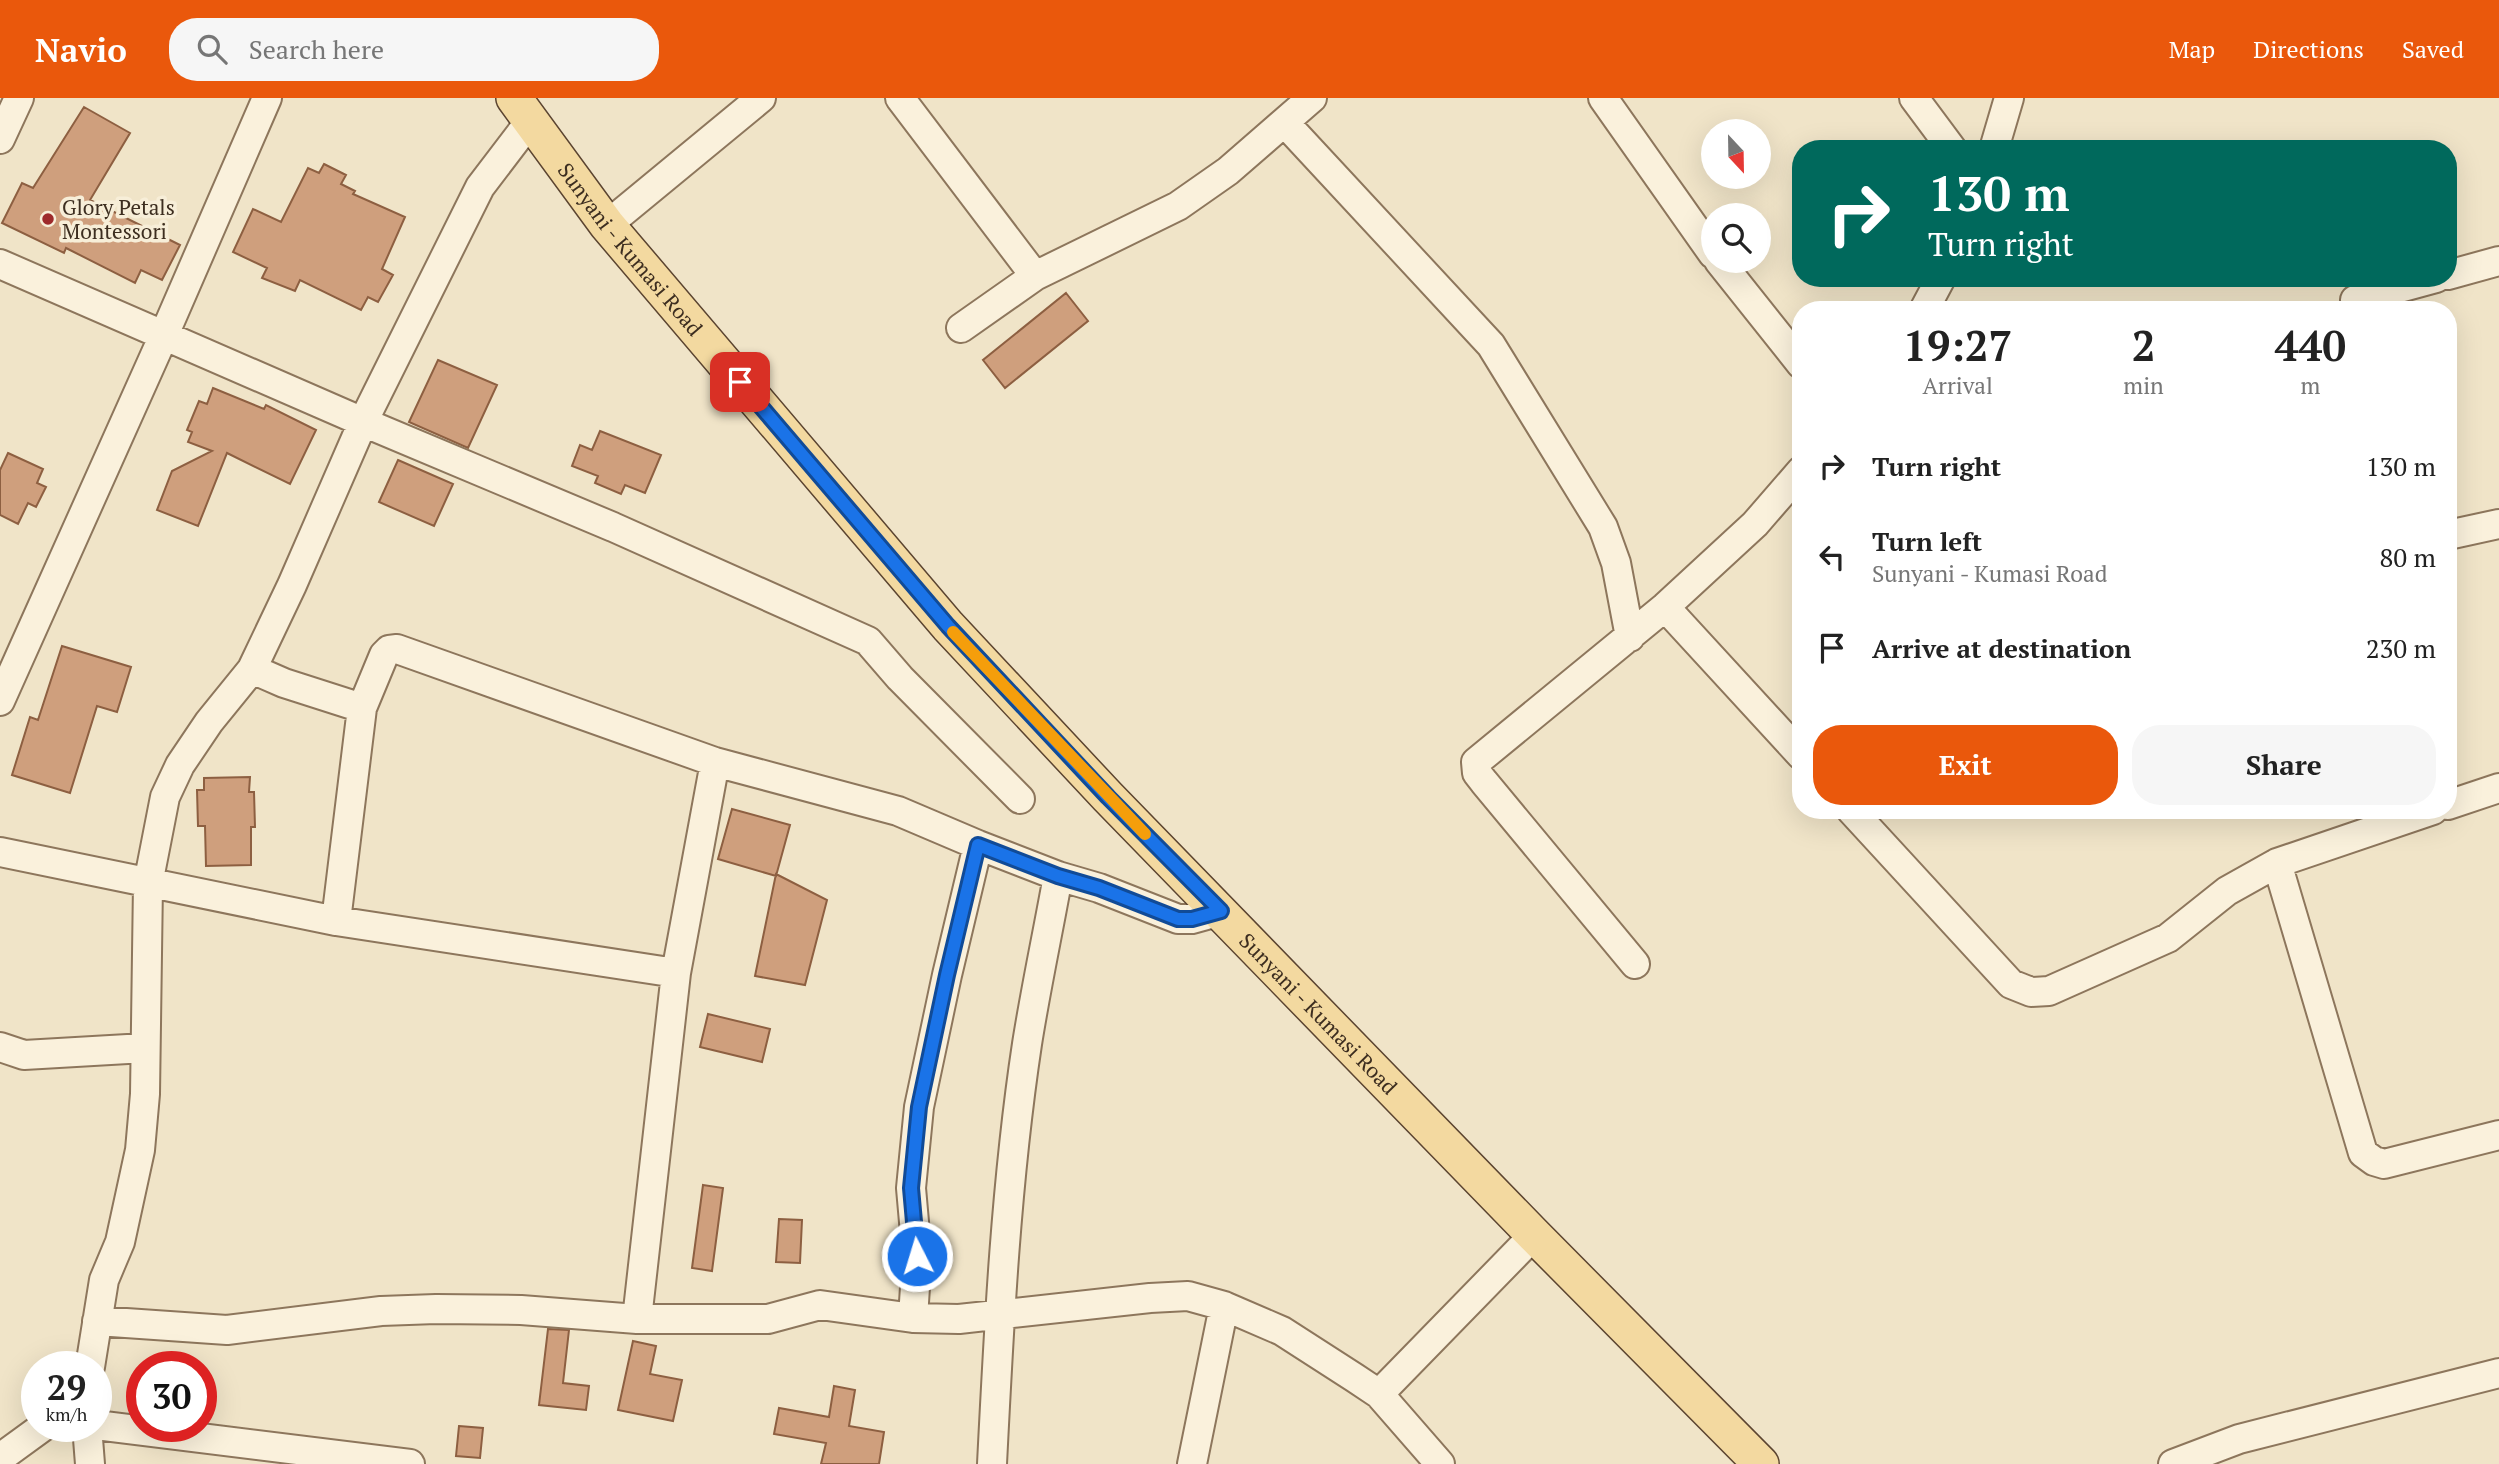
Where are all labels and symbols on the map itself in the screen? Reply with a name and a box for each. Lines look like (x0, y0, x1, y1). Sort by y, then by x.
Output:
north arrow (1701, 119, 1771, 189)
street label: Sunyani - Kumasi Road (552, 157, 709, 342)
place label: Glory Petals Montessori (62, 193, 175, 245)
marker: Glory Petals Montessori (40, 211, 56, 227)
pin (710, 352, 770, 412)
street label: Sunyani - Kumasi Road (1234, 927, 1404, 1101)
position arrow (880, 1219, 954, 1293)
speed limit sign: 30 (126, 1351, 217, 1442)

